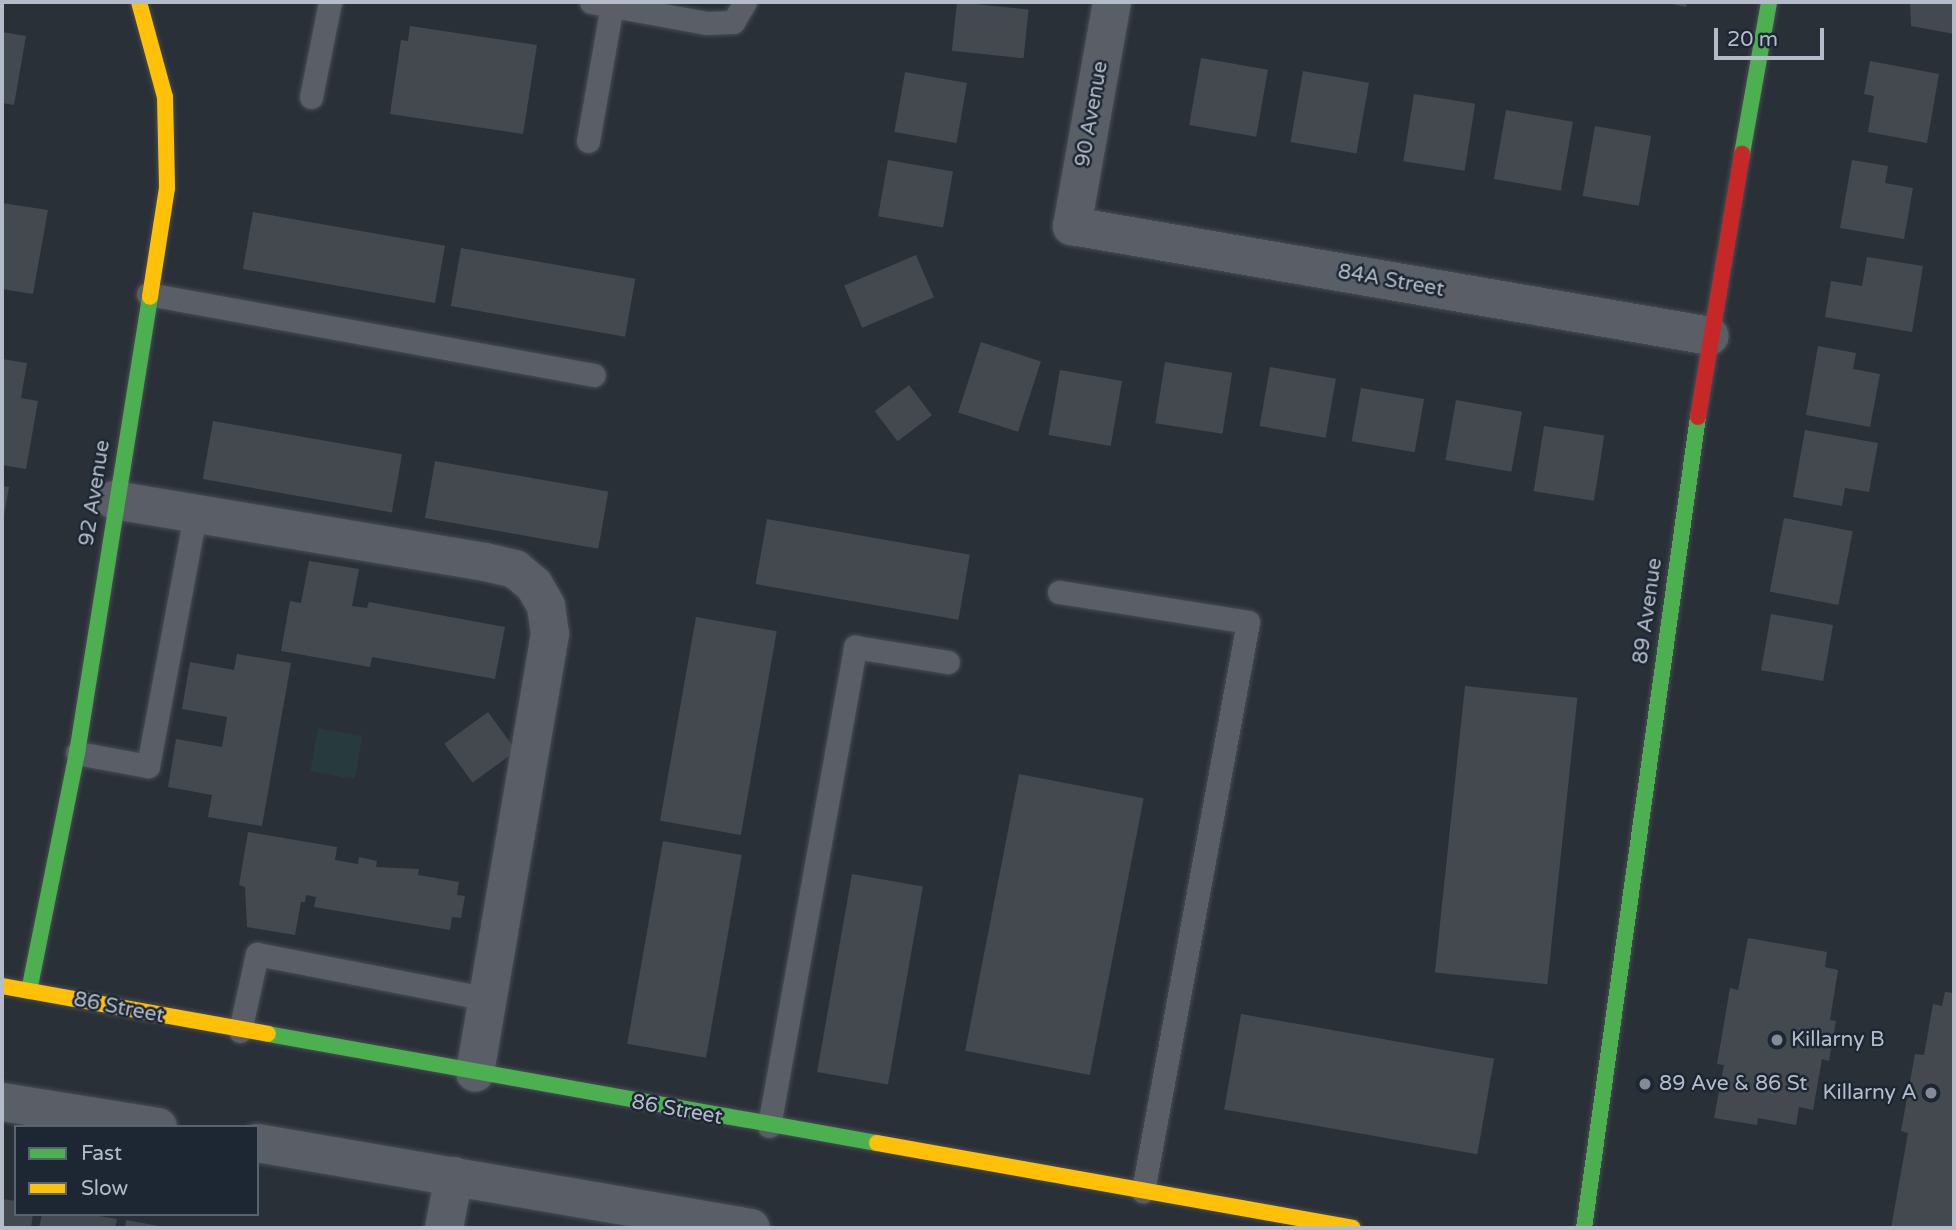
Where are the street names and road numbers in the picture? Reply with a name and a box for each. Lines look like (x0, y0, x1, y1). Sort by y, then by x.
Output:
street label: 90 Avenue (1070, 59, 1114, 169)
street label: 84A Street (1336, 259, 1446, 303)
street label: 92 Avenue (74, 438, 116, 548)
street label: 89 Avenue (1628, 556, 1668, 666)
street label: 86 Street (72, 987, 166, 1029)
street label: 86 Street (630, 1090, 724, 1130)

